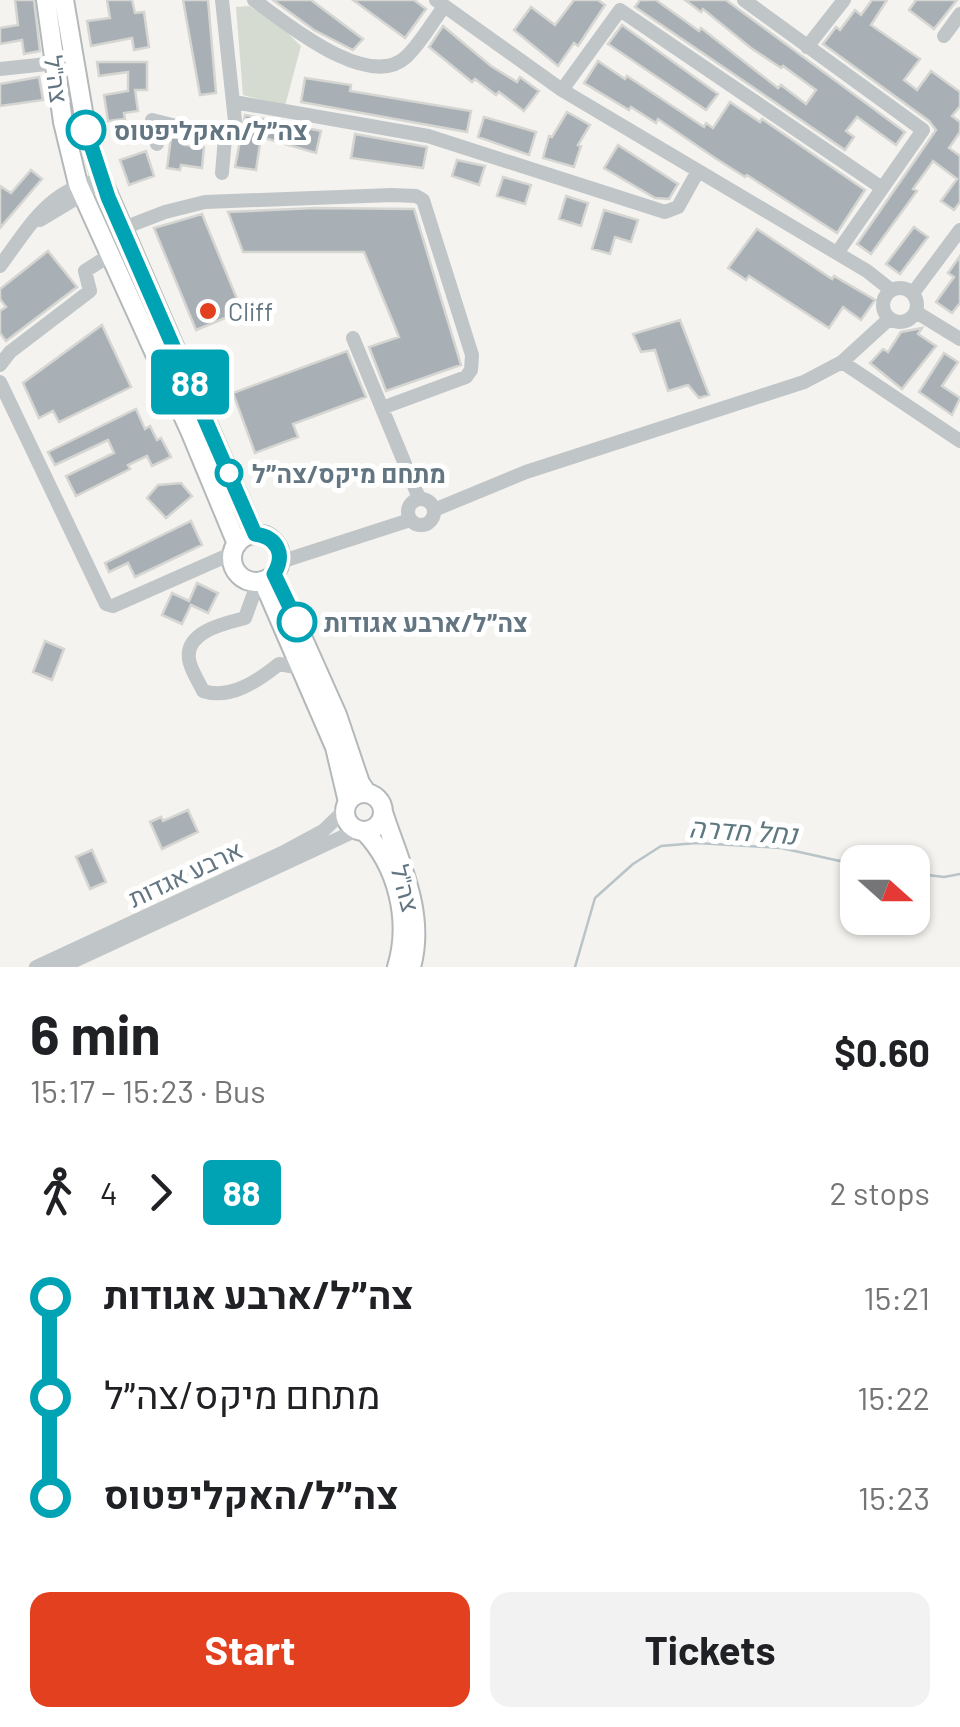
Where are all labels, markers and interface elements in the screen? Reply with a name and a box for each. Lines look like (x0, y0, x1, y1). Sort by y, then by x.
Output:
street label: צה"ל (39, 53, 75, 105)
marker: צה״ל/האקליפטוס (67, 111, 105, 149)
place label: צה״ל/האקליפטוס (114, 115, 308, 145)
place label: Cliff (228, 296, 273, 326)
marker: Cliff (197, 300, 219, 322)
line badge: 88 (145, 350, 235, 414)
text: 88 (171, 361, 209, 403)
place label: מתחם מיקס/צה״ל (252, 458, 446, 488)
marker: מתחם מיקס/צה״ל (216, 460, 242, 486)
marker: צה״ל/ארבע אגודות (278, 603, 316, 641)
place label: צה״ל/ארבע אגודות (324, 607, 528, 637)
water label: נחל חדרה (688, 809, 800, 851)
street label: ארבע אגדות (123, 833, 247, 913)
north arrow (840, 845, 930, 935)
map controls (840, 845, 930, 935)
street label: צה"ל (385, 861, 427, 915)
text: 6 min (30, 1000, 161, 1066)
text: $0.60 (834, 1029, 930, 1075)
text: 15:17 – 15:23 · Bus (30, 1071, 266, 1109)
icon: walk (30, 1165, 85, 1220)
icon: forward (133, 1165, 188, 1220)
text: 88 (223, 1171, 261, 1213)
text: 4 (100, 1173, 118, 1211)
text: 2 stops (829, 1173, 930, 1211)
text: צה״ל/ארבע אגודות (104, 1271, 414, 1317)
text: 15:21 (864, 1278, 930, 1316)
text: מתחם מיקס/צה״ל (104, 1371, 380, 1417)
text: 15:22 (857, 1378, 930, 1416)
text: צה״ל/האקליפטוס (104, 1471, 398, 1517)
text: 15:23 (858, 1478, 930, 1516)
button: Start (30, 1592, 470, 1707)
button: Tickets (490, 1592, 930, 1707)

